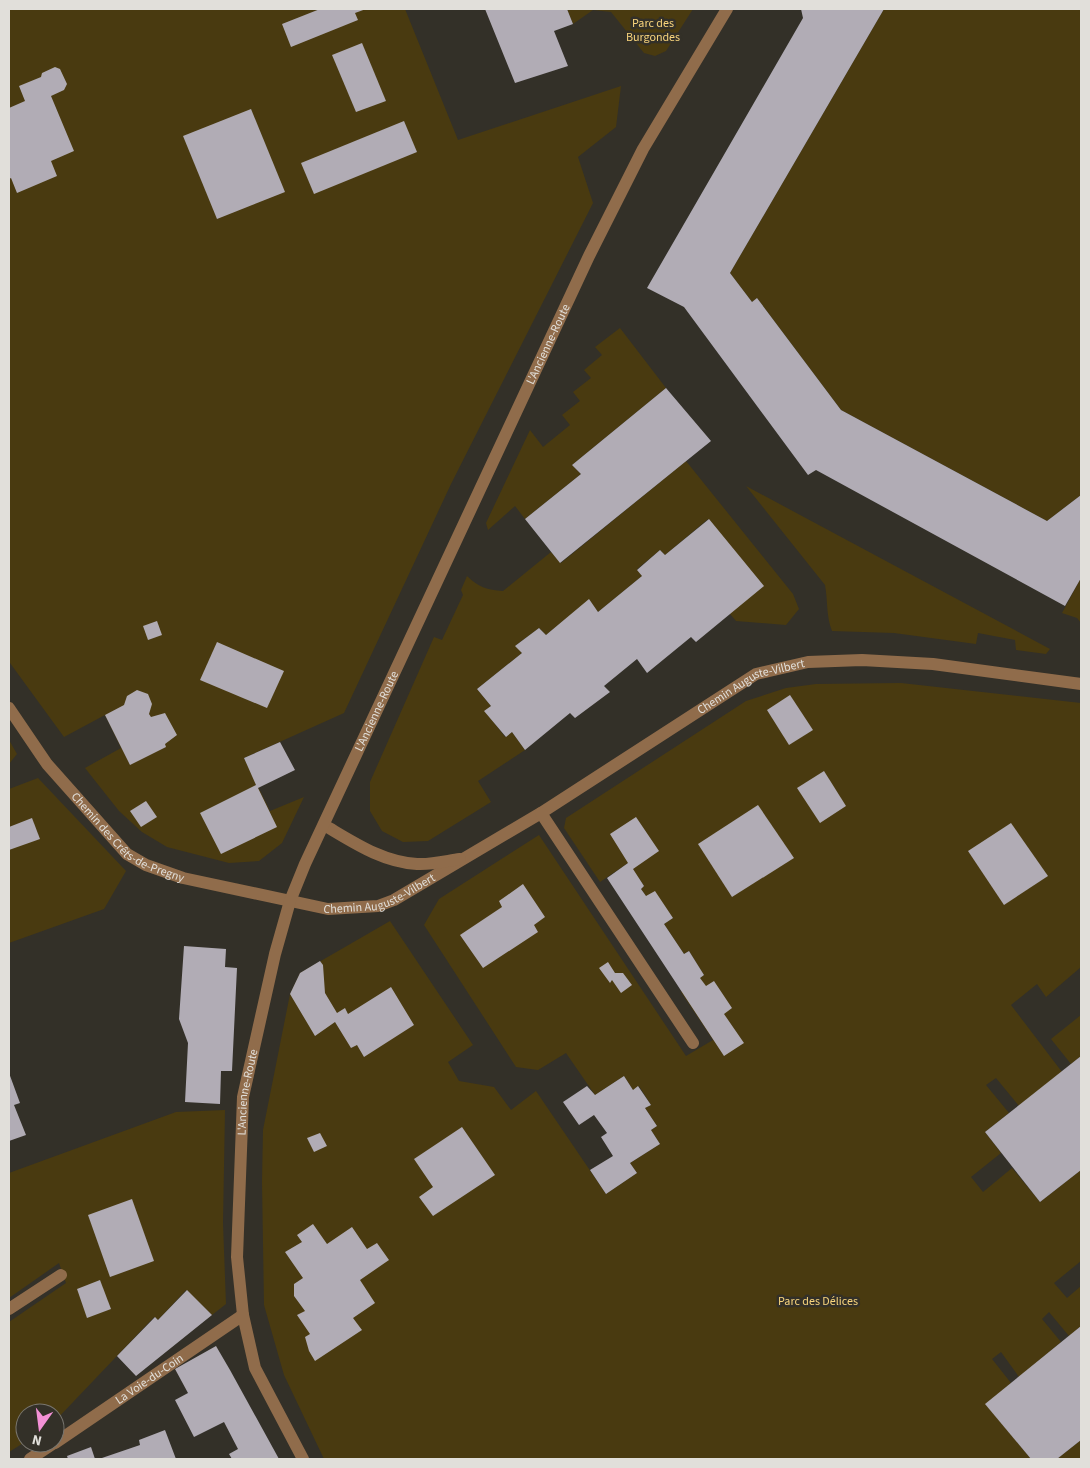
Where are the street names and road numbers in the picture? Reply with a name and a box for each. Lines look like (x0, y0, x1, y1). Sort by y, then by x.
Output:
street label: L'Ancienne-Route (522, 301, 574, 387)
street label: Chemin Auguste-Vilbert (694, 655, 806, 718)
street label: L'Ancienne-Route (350, 668, 403, 754)
street label: Chemin des Crêts-de-Pregny (67, 788, 187, 886)
street label: Chemin Auguste-Vilbert (322, 869, 438, 918)
street label: L'Ancienne-Route (233, 1047, 262, 1136)
street label: La Voie-du-Coin (112, 1349, 187, 1408)

